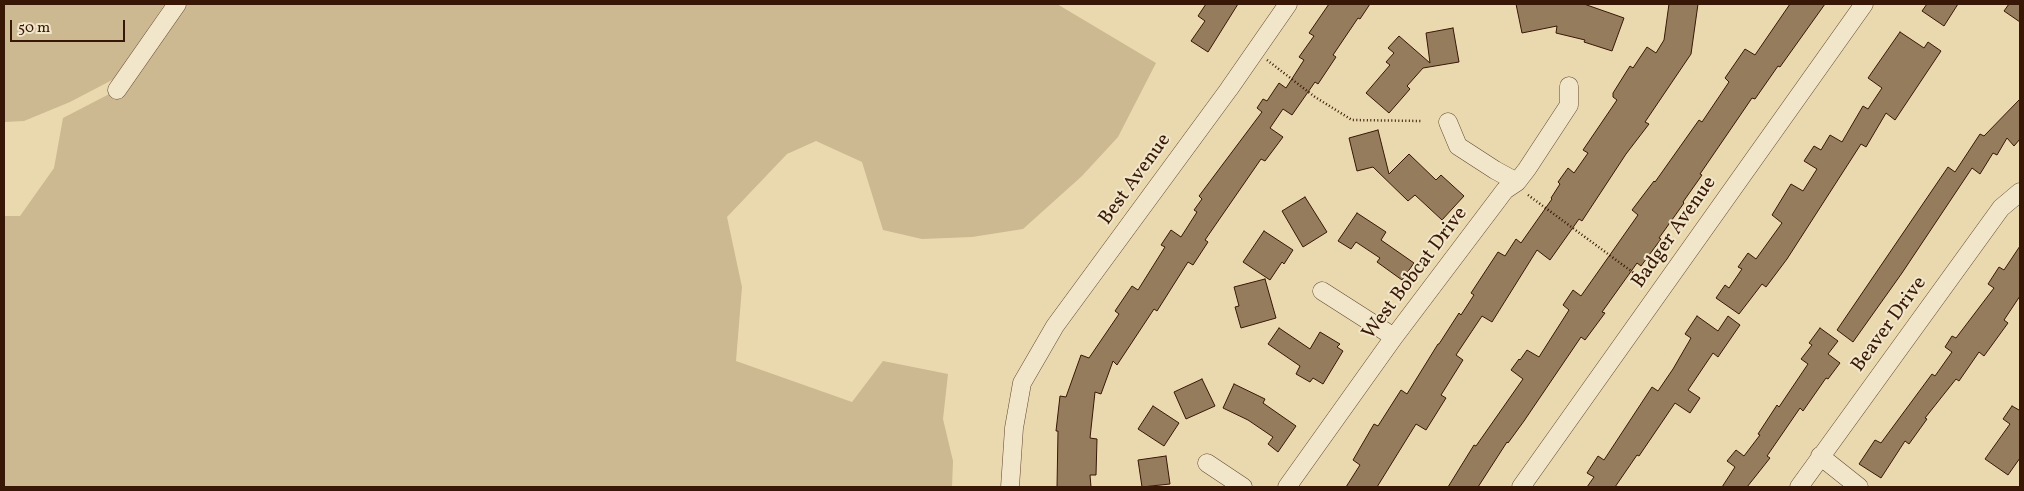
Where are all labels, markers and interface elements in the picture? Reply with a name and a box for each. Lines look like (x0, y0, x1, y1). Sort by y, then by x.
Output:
scale bar (12, 10, 128, 42)
text: 50 m (18, 18, 50, 39)
street label: Best Avenue (1095, 130, 1177, 230)
street label: Badger Avenue (1628, 172, 1722, 294)
street label: West Bobcat Drive (1358, 203, 1474, 345)
street label: Beaver Drive (1847, 272, 1933, 378)

